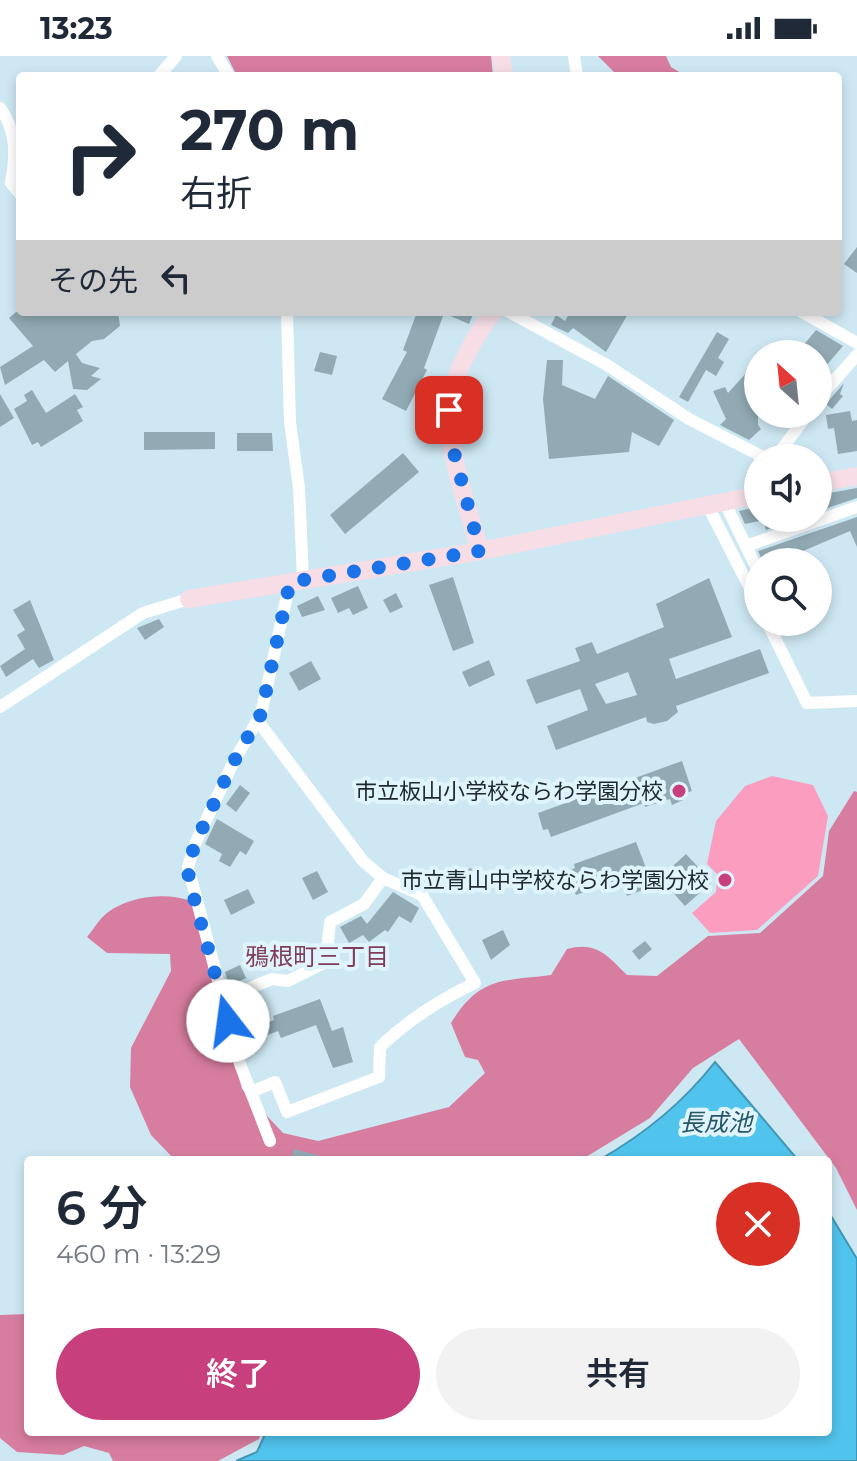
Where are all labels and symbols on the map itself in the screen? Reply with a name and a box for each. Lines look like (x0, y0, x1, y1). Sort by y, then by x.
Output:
north arrow (744, 340, 832, 428)
pin (415, 376, 483, 444)
place label: 市立板山小学校ならわ学園分校 (355, 778, 663, 805)
marker: 市立板山小学校ならわ学園分校 (670, 782, 688, 800)
place label: 市立青山中学校ならわ学園分校 (401, 867, 709, 894)
marker: 市立青山中学校ならわ学園分校 (716, 871, 734, 889)
district label: 鴉根町三丁目 (245, 942, 389, 971)
position arrow (186, 979, 270, 1063)
water label: 長成池 (680, 1108, 754, 1137)

